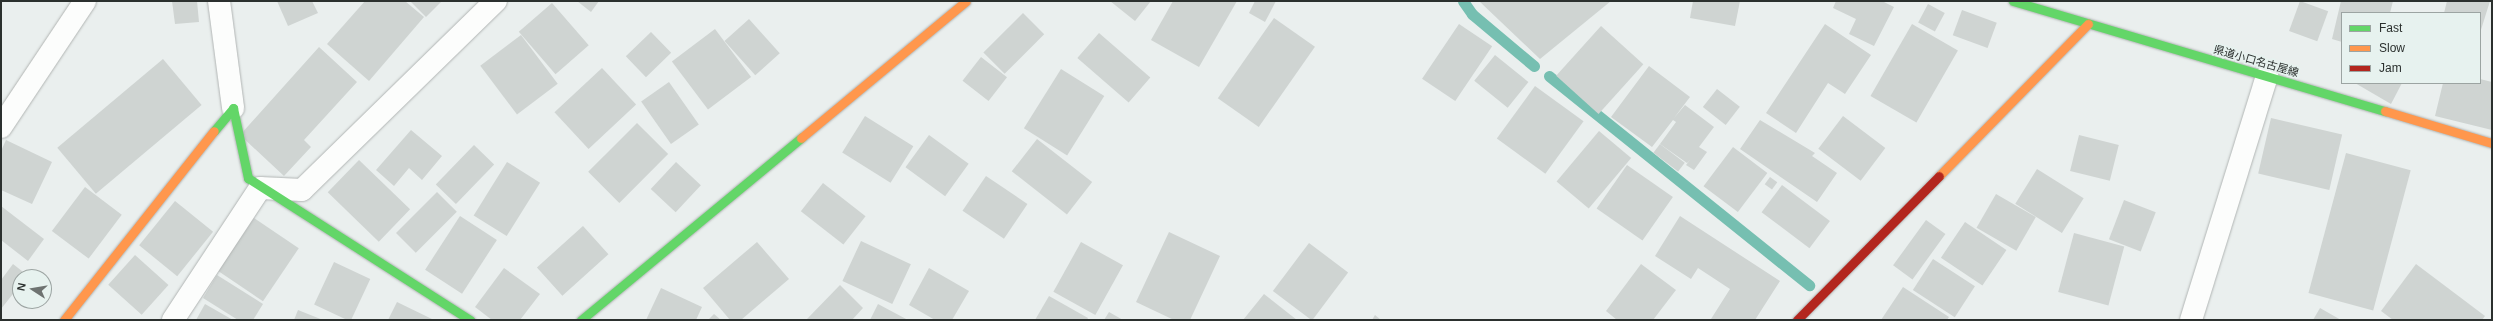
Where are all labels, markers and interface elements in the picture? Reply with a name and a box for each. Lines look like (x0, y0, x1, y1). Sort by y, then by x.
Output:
legend (2341, 12, 2481, 84)
text: Fast (2379, 21, 2402, 35)
text: Slow (2379, 41, 2405, 55)
street label: 県道小口名古屋線 (2212, 43, 2300, 79)
text: Jam (2379, 61, 2402, 75)
north arrow (12, 269, 52, 309)
text: N (15, 282, 28, 292)

